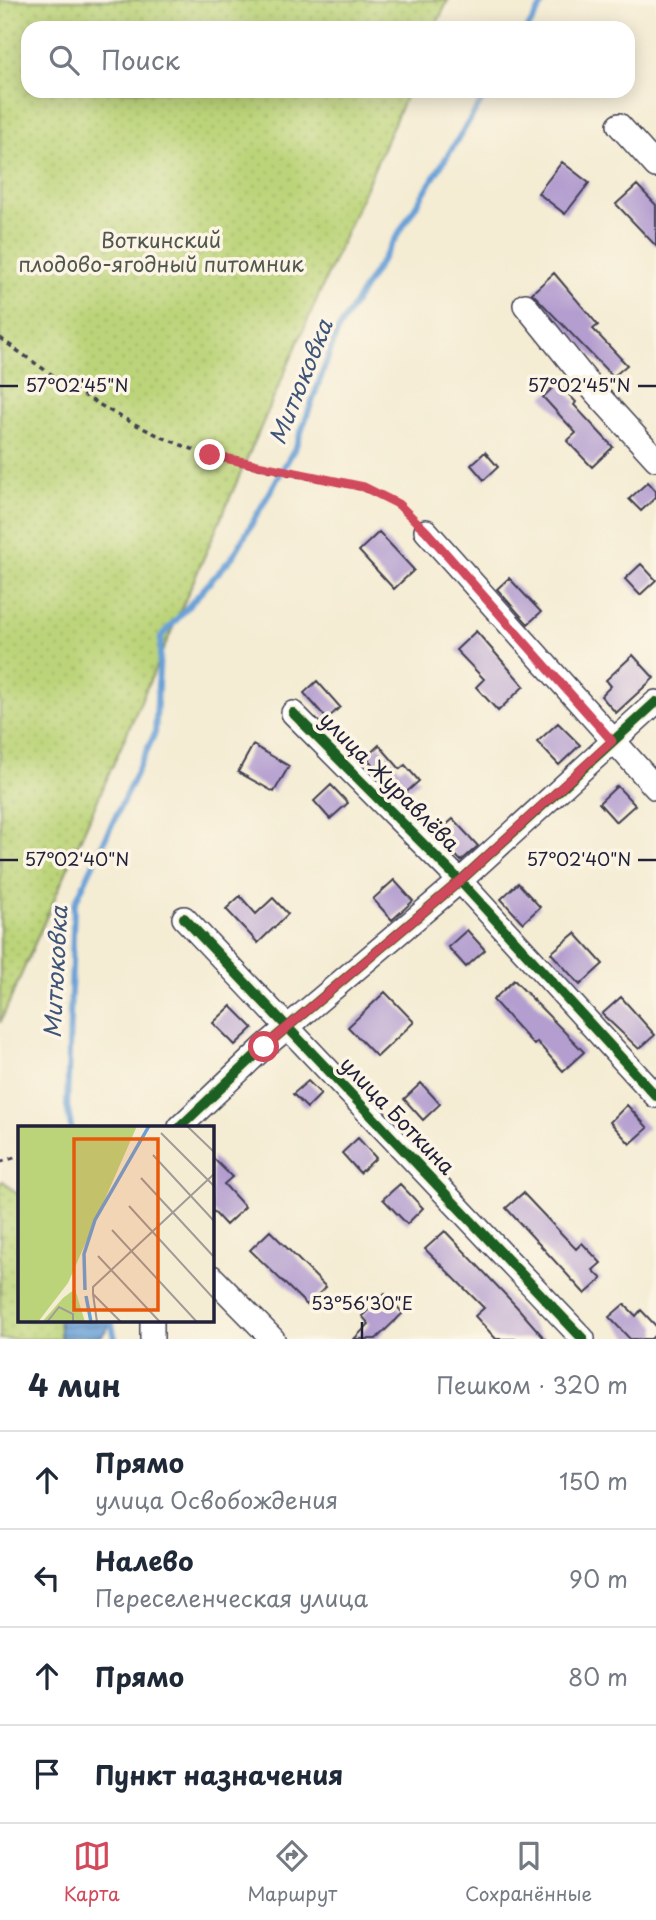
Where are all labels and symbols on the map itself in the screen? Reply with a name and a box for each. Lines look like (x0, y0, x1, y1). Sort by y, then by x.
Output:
park label: Воткинский плодово-ягодный питомник (18, 223, 304, 279)
water label: Митюковка (259, 313, 341, 449)
text: 57°02'45"N (26, 371, 128, 398)
text: 57°02'45"N (528, 371, 630, 398)
route end (194, 439, 225, 470)
street label: улица Журавлёва (313, 703, 468, 858)
text: 57°02'40"N (25, 845, 129, 872)
text: 57°02'40"N (527, 845, 631, 872)
water label: Митюковка (34, 904, 75, 1039)
route start (248, 1031, 279, 1062)
street label: улица Боткина (333, 1048, 464, 1182)
inset map (18, 1126, 214, 1322)
text: 53°56'30"E (311, 1289, 413, 1316)

